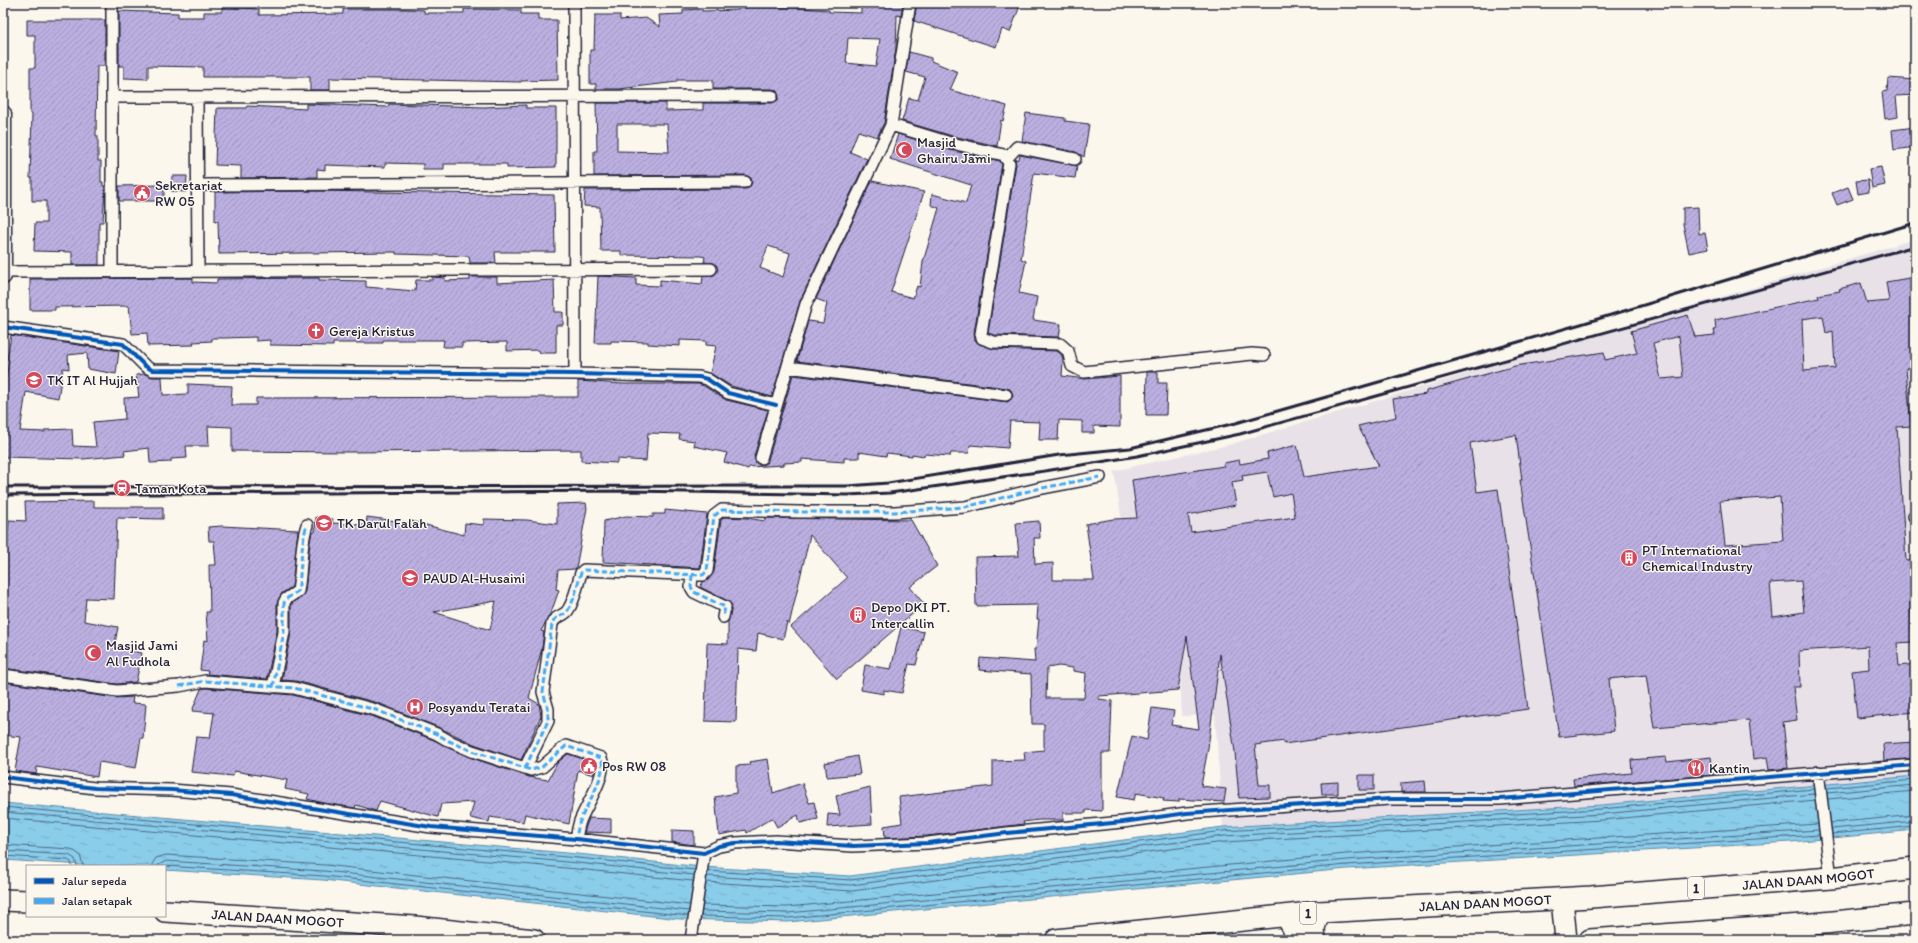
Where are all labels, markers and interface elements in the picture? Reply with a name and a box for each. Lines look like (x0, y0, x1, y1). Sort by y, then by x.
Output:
place label: Masjid Ghairu Jami (917, 134, 991, 167)
mosque icon: Masjid Ghairu Jami (894, 140, 914, 160)
place label: Sekretariat RW 05 (155, 177, 223, 210)
public building icon: Sekretariat RW 05 (132, 183, 152, 203)
church icon: Gereja Kristus (306, 321, 326, 341)
place label: Gereja Kristus (329, 323, 415, 340)
school or university icon: TK IT Al Hujjah (24, 370, 44, 390)
place label: TK IT Al Hujjah (47, 372, 138, 389)
station icon: Taman Kota (112, 478, 132, 498)
place label: Taman Kota (135, 480, 207, 497)
school or university icon: TK Darul Falah (314, 513, 334, 533)
place label: TK Darul Falah (337, 515, 427, 532)
place label: PT International Chemical Industry (1642, 542, 1753, 575)
building icon: PT International Chemical Industry (1619, 548, 1639, 568)
school or university icon: PAUD Al-Husaini (400, 568, 420, 588)
place label: PAUD Al-Husaini (423, 570, 525, 587)
place label: Depo DKI PT. Intercallin (871, 599, 950, 632)
building icon: Depo DKI PT. Intercallin (848, 605, 868, 625)
place label: Masjid Jami Al Fudhola (106, 637, 178, 670)
mosque icon: Masjid Jami Al Fudhola (83, 643, 103, 663)
hospital icon: Posyandu Teratai (405, 697, 425, 717)
place label: Posyandu Teratai (428, 699, 530, 716)
public building icon: Pos RW 08 (579, 756, 599, 776)
place label: Pos RW 08 (602, 758, 667, 775)
restaurant icon: Kantin (1686, 758, 1706, 778)
place label: Kantin (1709, 760, 1750, 777)
legend (26, 865, 166, 917)
street label: JALAN DAAN MOGOT (1742, 865, 1876, 894)
text: Jalur sepeda (62, 874, 127, 888)
road number: 1 (1688, 877, 1704, 899)
street label: JALAN DAAN MOGOT (1419, 891, 1552, 915)
text: Jalan setapak (62, 894, 133, 908)
road number: 1 (1300, 902, 1316, 924)
street label: JALAN DAAN MOGOT (211, 906, 345, 931)

